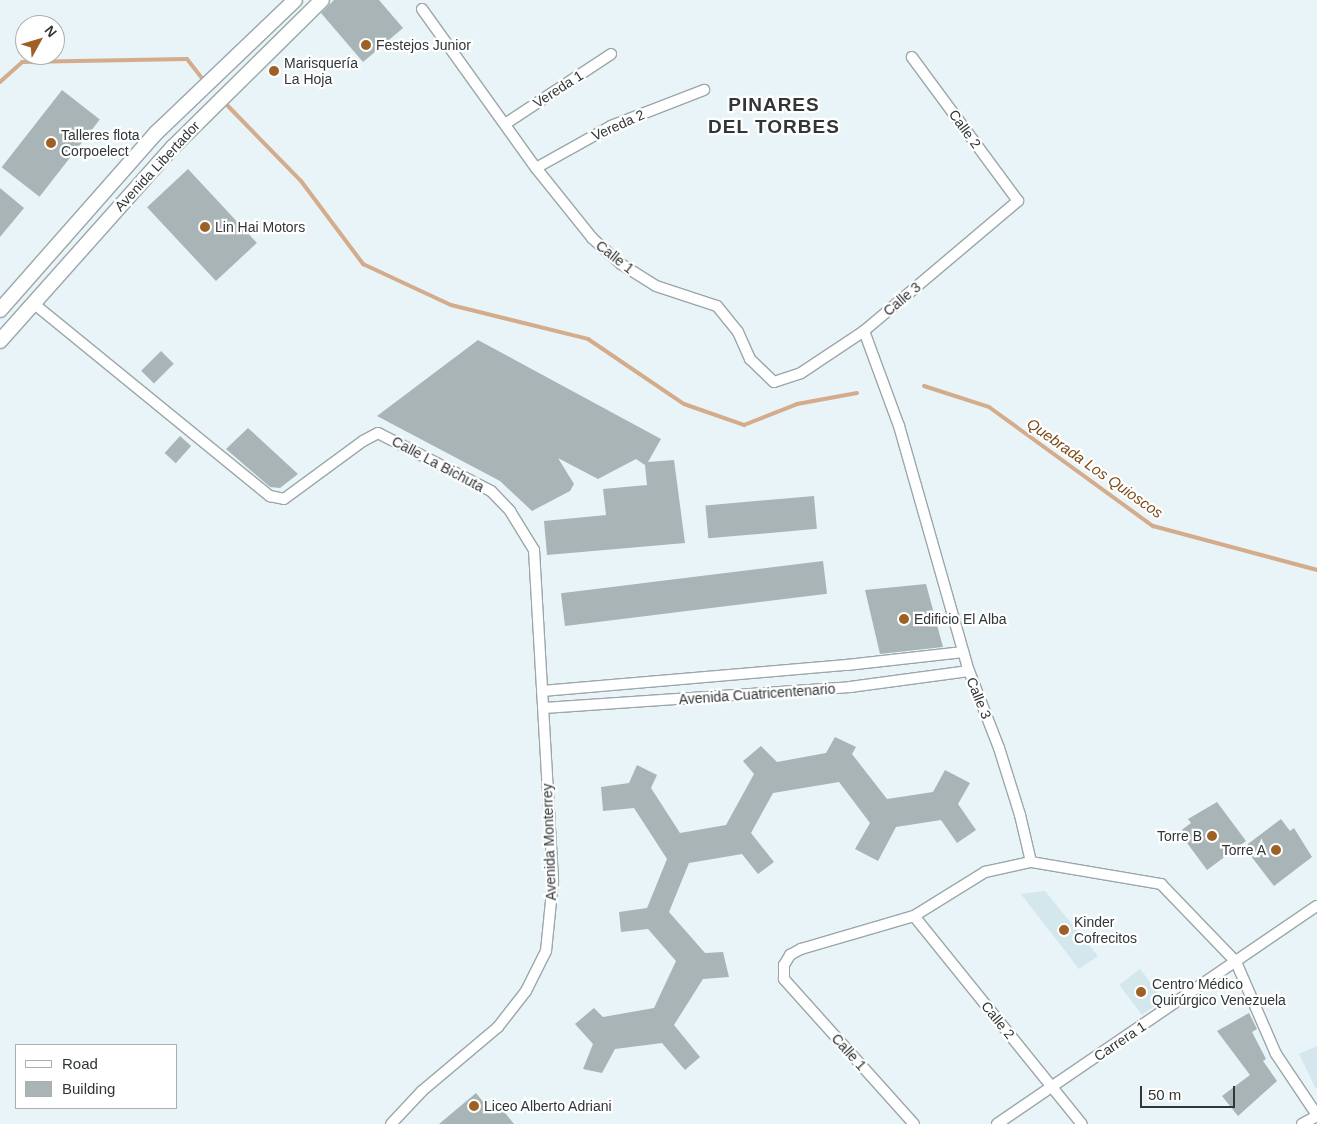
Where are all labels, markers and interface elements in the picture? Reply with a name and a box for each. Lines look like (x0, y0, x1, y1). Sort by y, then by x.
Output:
north arrow (15, 15, 65, 65)
text: N (41, 22, 60, 40)
place label: Festejos Junior (376, 37, 471, 53)
marker: Festejos Junior (360, 39, 372, 51)
place label: Marisquería La Hoja (284, 55, 358, 88)
marker: Marisquería La Hoja (268, 65, 280, 77)
street label: Vereda 1 (530, 67, 586, 111)
district label: PINARES DEL TORBES (707, 94, 841, 138)
street label: Vereda 2 (589, 106, 647, 144)
street label: Calle 2 (945, 106, 985, 152)
street label: Avenida Libertador (111, 117, 203, 215)
place label: Talleres flota Corpoelect (61, 127, 140, 160)
marker: Talleres flota Corpoelect (45, 137, 57, 149)
place label: Lin Hai Motors (215, 219, 305, 235)
marker: Lin Hai Motors (199, 221, 211, 233)
street label: Calle 1 (593, 237, 637, 277)
street label: Calle 3 (880, 279, 924, 319)
water label: Quebrada Los Quioscos (1024, 414, 1166, 522)
street label: Calle La Bichuta (389, 433, 487, 495)
place label: Edificio El Alba (914, 611, 1007, 627)
marker: Edificio El Alba (898, 613, 910, 625)
street label: Calle 3 (963, 675, 995, 721)
street label: Avenida Cuatricentenario (678, 680, 836, 708)
street label: Avenida Monterrey (539, 783, 559, 901)
place label: Torre B (1157, 828, 1202, 844)
marker: Torre B (1206, 830, 1218, 842)
place label: Torre A (1221, 842, 1266, 858)
marker: Torre A (1270, 844, 1282, 856)
place label: Kinder Cofrecitos (1074, 914, 1137, 946)
marker: Kinder Cofrecitos (1058, 924, 1070, 936)
place label: Centro Médico Quirúrgico Venezuela (1152, 976, 1286, 1009)
marker: Centro Médico Quirúrgico Venezuela (1134, 985, 1148, 999)
street label: Calle 2 (978, 998, 1018, 1042)
street label: Carrera 1 (1091, 1018, 1149, 1064)
street label: Calle 1 (828, 1030, 870, 1074)
legend (15, 1044, 178, 1109)
text: Road (62, 1055, 98, 1072)
scale bar (1142, 1076, 1237, 1108)
text: Building (62, 1080, 115, 1097)
text: 50 m (1148, 1086, 1181, 1103)
place label: Liceo Alberto Adriani (484, 1098, 613, 1114)
marker: Liceo Alberto Adriani (468, 1100, 480, 1112)

